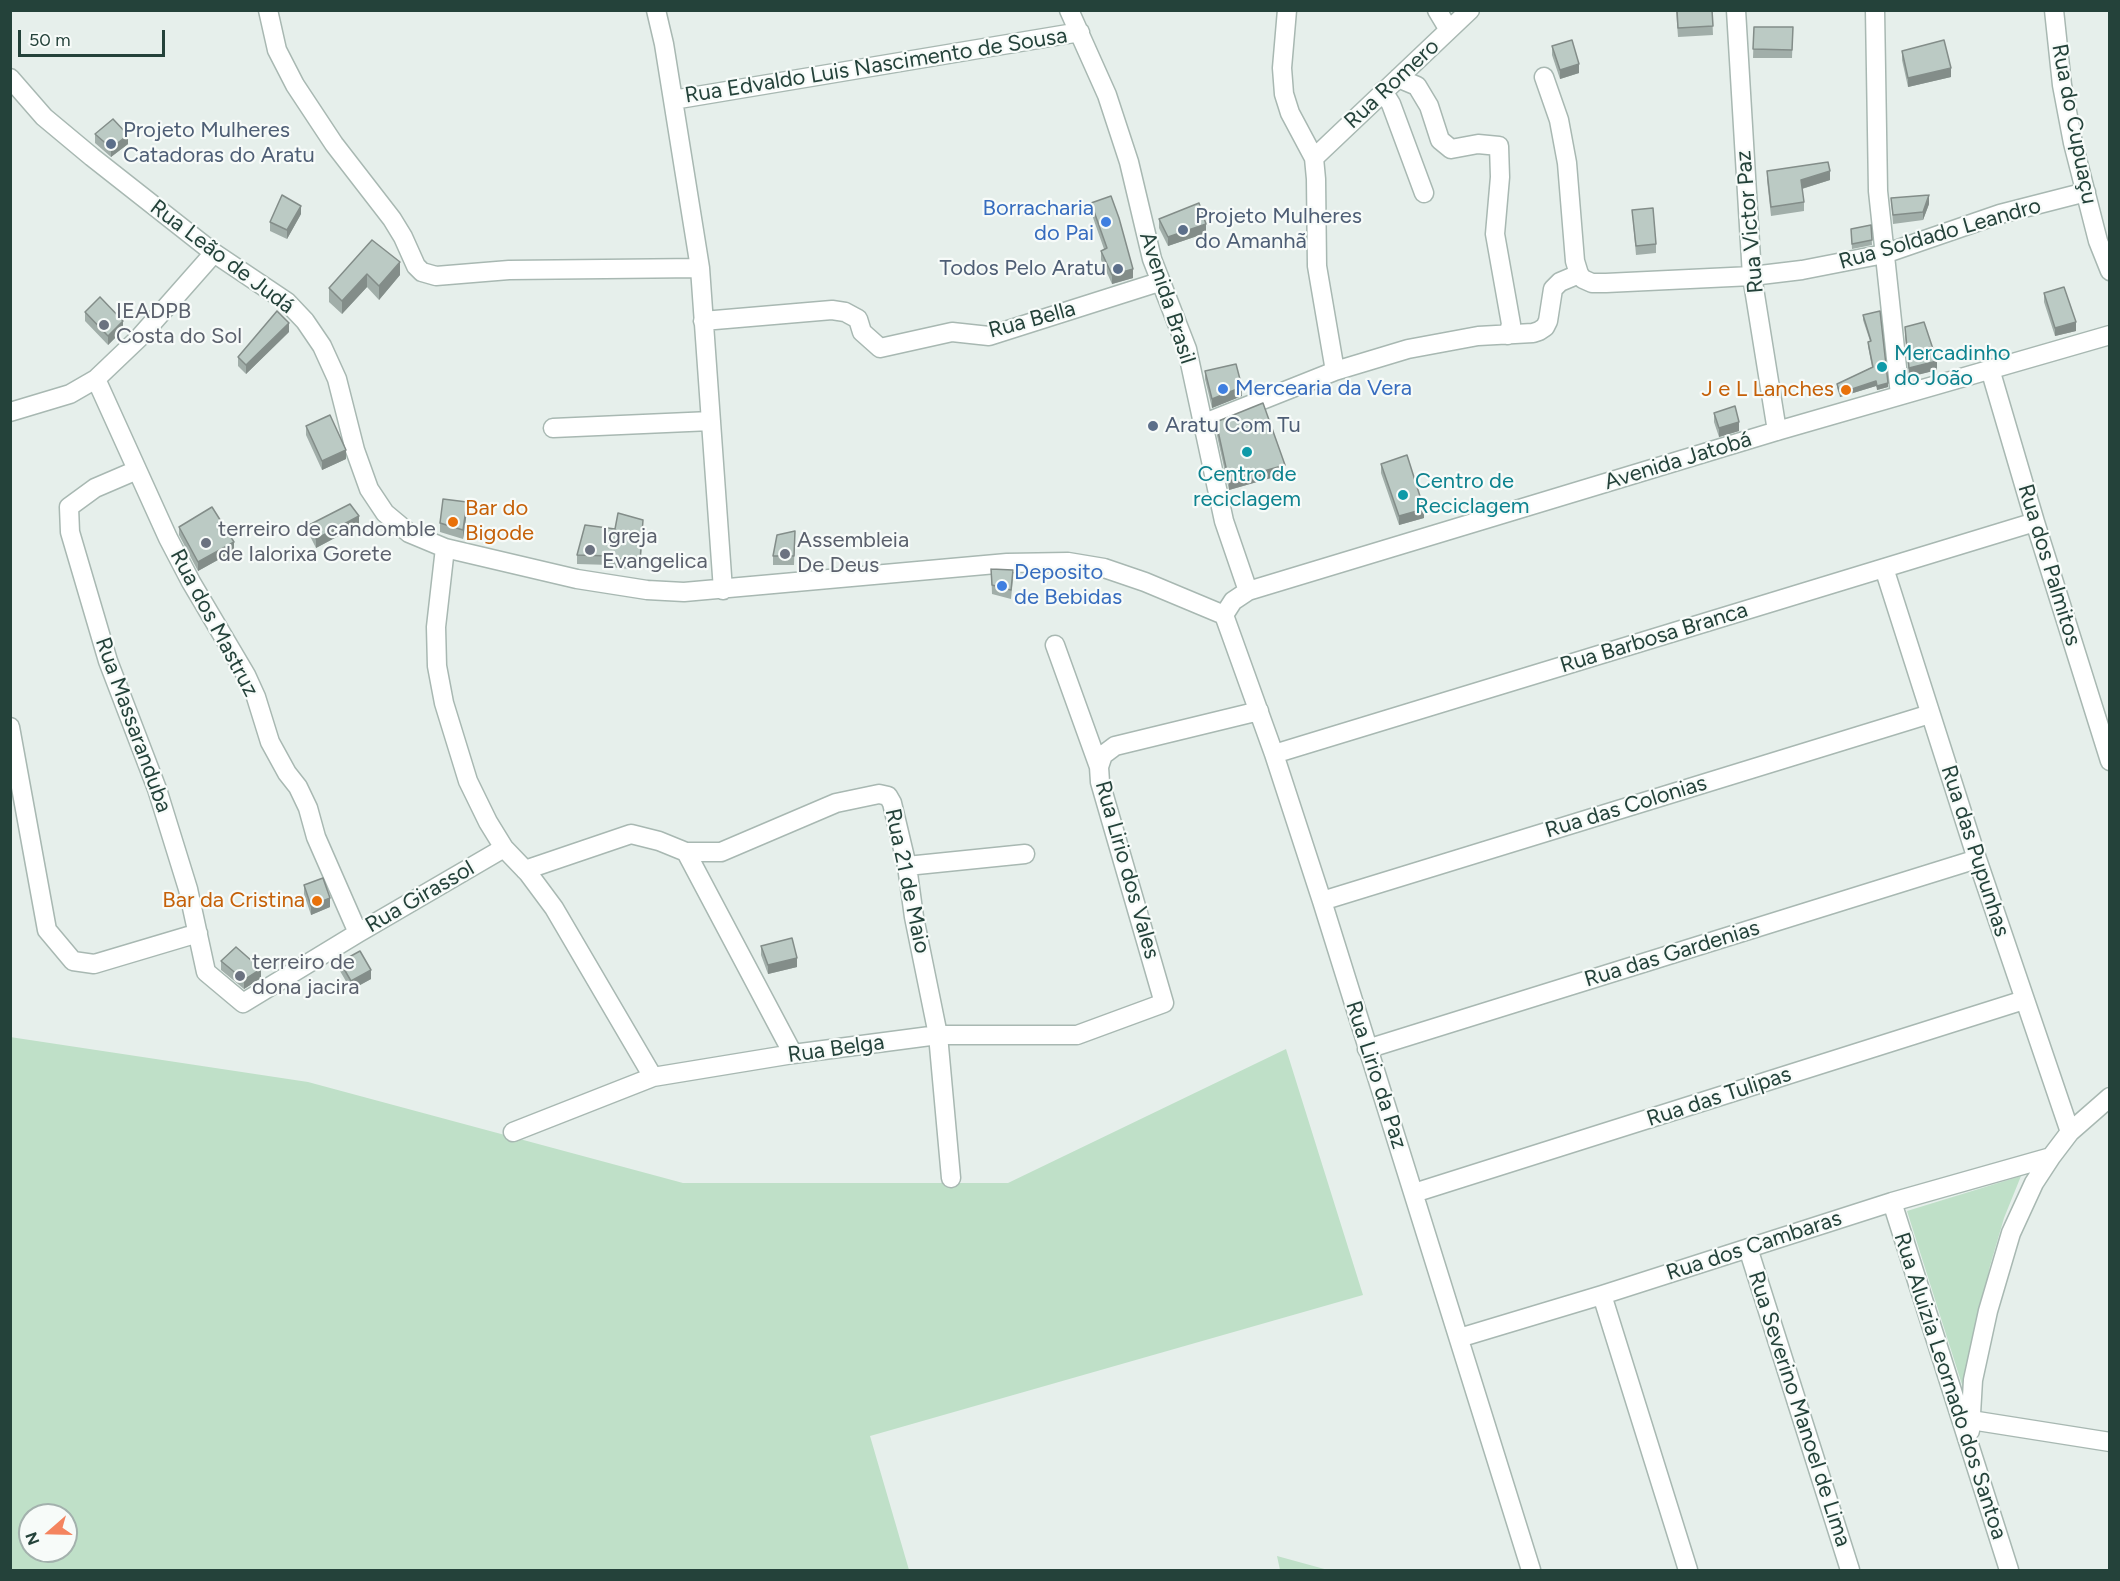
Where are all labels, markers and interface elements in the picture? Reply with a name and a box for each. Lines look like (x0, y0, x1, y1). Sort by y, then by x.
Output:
scale bar (21, 18, 168, 56)
street label: Rua Edvaldo Luis Nascimento de Sousa (683, 23, 1069, 109)
text: 50 m (29, 29, 71, 51)
street label: Rua Romero (1339, 33, 1445, 135)
street label: Rua do Cupuaçu (2046, 42, 2102, 206)
place label: Projeto Mulheres Catadoras do Aratu (123, 118, 315, 170)
marker: Projeto Mulheres Catadoras do Aratu (104, 137, 118, 151)
street label: Rua Victor Paz (1731, 149, 1769, 295)
street label: Rua Soldado Leandro (1836, 193, 2044, 275)
street label: Rua Leão de Judá (145, 194, 299, 320)
place label: Borracharia do Pai (983, 196, 1094, 248)
place label: Projeto Mulheres do Amanhã (1195, 204, 1362, 255)
marker: Borracharia do Pai (1099, 215, 1113, 229)
marker: Projeto Mulheres do Amanhã (1176, 223, 1190, 237)
street label: Avenida Brasil (1133, 229, 1201, 367)
place label: Todos Pelo Aratu (939, 256, 1106, 282)
marker: Todos Pelo Aratu (1111, 262, 1125, 276)
street label: Rua Bella (986, 296, 1078, 344)
place label: IEADPB Costa do Sol (116, 299, 242, 350)
marker: IEADPB Costa do Sol (97, 318, 111, 332)
place label: Mercadinho do João (1894, 341, 2010, 392)
marker: Mercadinho do João (1875, 360, 1889, 374)
place label: Mercearia da Vera (1235, 376, 1412, 402)
place label: J e L Lanches (1702, 377, 1834, 403)
marker: Mercearia da Vera (1216, 382, 1230, 396)
marker: J e L Lanches (1839, 383, 1853, 397)
place label: Aratu Com Tu (1165, 413, 1301, 439)
marker: Aratu Com Tu (1146, 419, 1160, 433)
street label: Avenida Jatobá (1601, 426, 1755, 496)
marker: Centro de reciclagem (1240, 445, 1254, 459)
place label: Centro de reciclagem (1193, 462, 1301, 514)
place label: Centro de Reciclagem (1415, 469, 1529, 520)
street label: Rua dos Palmitos (2012, 481, 2086, 649)
marker: Centro de Reciclagem (1396, 488, 1410, 502)
place label: Bar do Bigode (465, 496, 534, 548)
marker: Bar do Bigode (446, 515, 460, 529)
place label: terreiro de candomble de Ialorixa Gorete (218, 517, 436, 568)
place label: Igreja Evangelica (602, 524, 708, 576)
place label: Assembleia De Deus (797, 528, 909, 580)
marker: terreiro de candomble de Ialorixa Gorete (199, 536, 213, 550)
marker: Igreja Evangelica (583, 543, 597, 557)
street label: Rua dos Mastruz (164, 545, 264, 701)
marker: Assembleia De Deus (778, 547, 792, 561)
place label: Deposito de Bebidas (1014, 560, 1122, 612)
marker: Deposito de Bebidas (995, 579, 1009, 593)
street label: Rua Barbosa Branca (1557, 597, 1751, 679)
street label: Rua Massaranduba (89, 634, 177, 816)
street label: Rua das Pupunhas (1935, 762, 2015, 940)
street label: Rua das Colonias (1542, 770, 1710, 844)
street label: Rua Lirio dos Vales (1089, 778, 1165, 962)
street label: Rua 21 de Maio (879, 806, 935, 956)
street label: Rua Girassol (361, 855, 479, 939)
place label: Bar da Cristina (162, 888, 305, 914)
marker: Bar da Cristina (310, 894, 324, 908)
street label: Rua das Gardenias (1581, 915, 1763, 993)
place label: terreiro de dona jacira (252, 950, 359, 1002)
marker: terreiro de dona jacira (233, 969, 247, 983)
street label: Rua Lirio da Paz (1340, 998, 1412, 1152)
street label: Rua Belga (786, 1029, 886, 1069)
street label: Rua das Tulipas (1643, 1061, 1795, 1133)
street label: Rua dos Cambaras (1663, 1205, 1845, 1287)
street label: Rua Aluizia Leornado dos Santoa (1888, 1229, 2012, 1543)
street label: Rua Severino Manoel de Lima (1742, 1268, 1856, 1550)
north arrow (18, 1503, 78, 1563)
text: N (21, 1530, 44, 1548)

